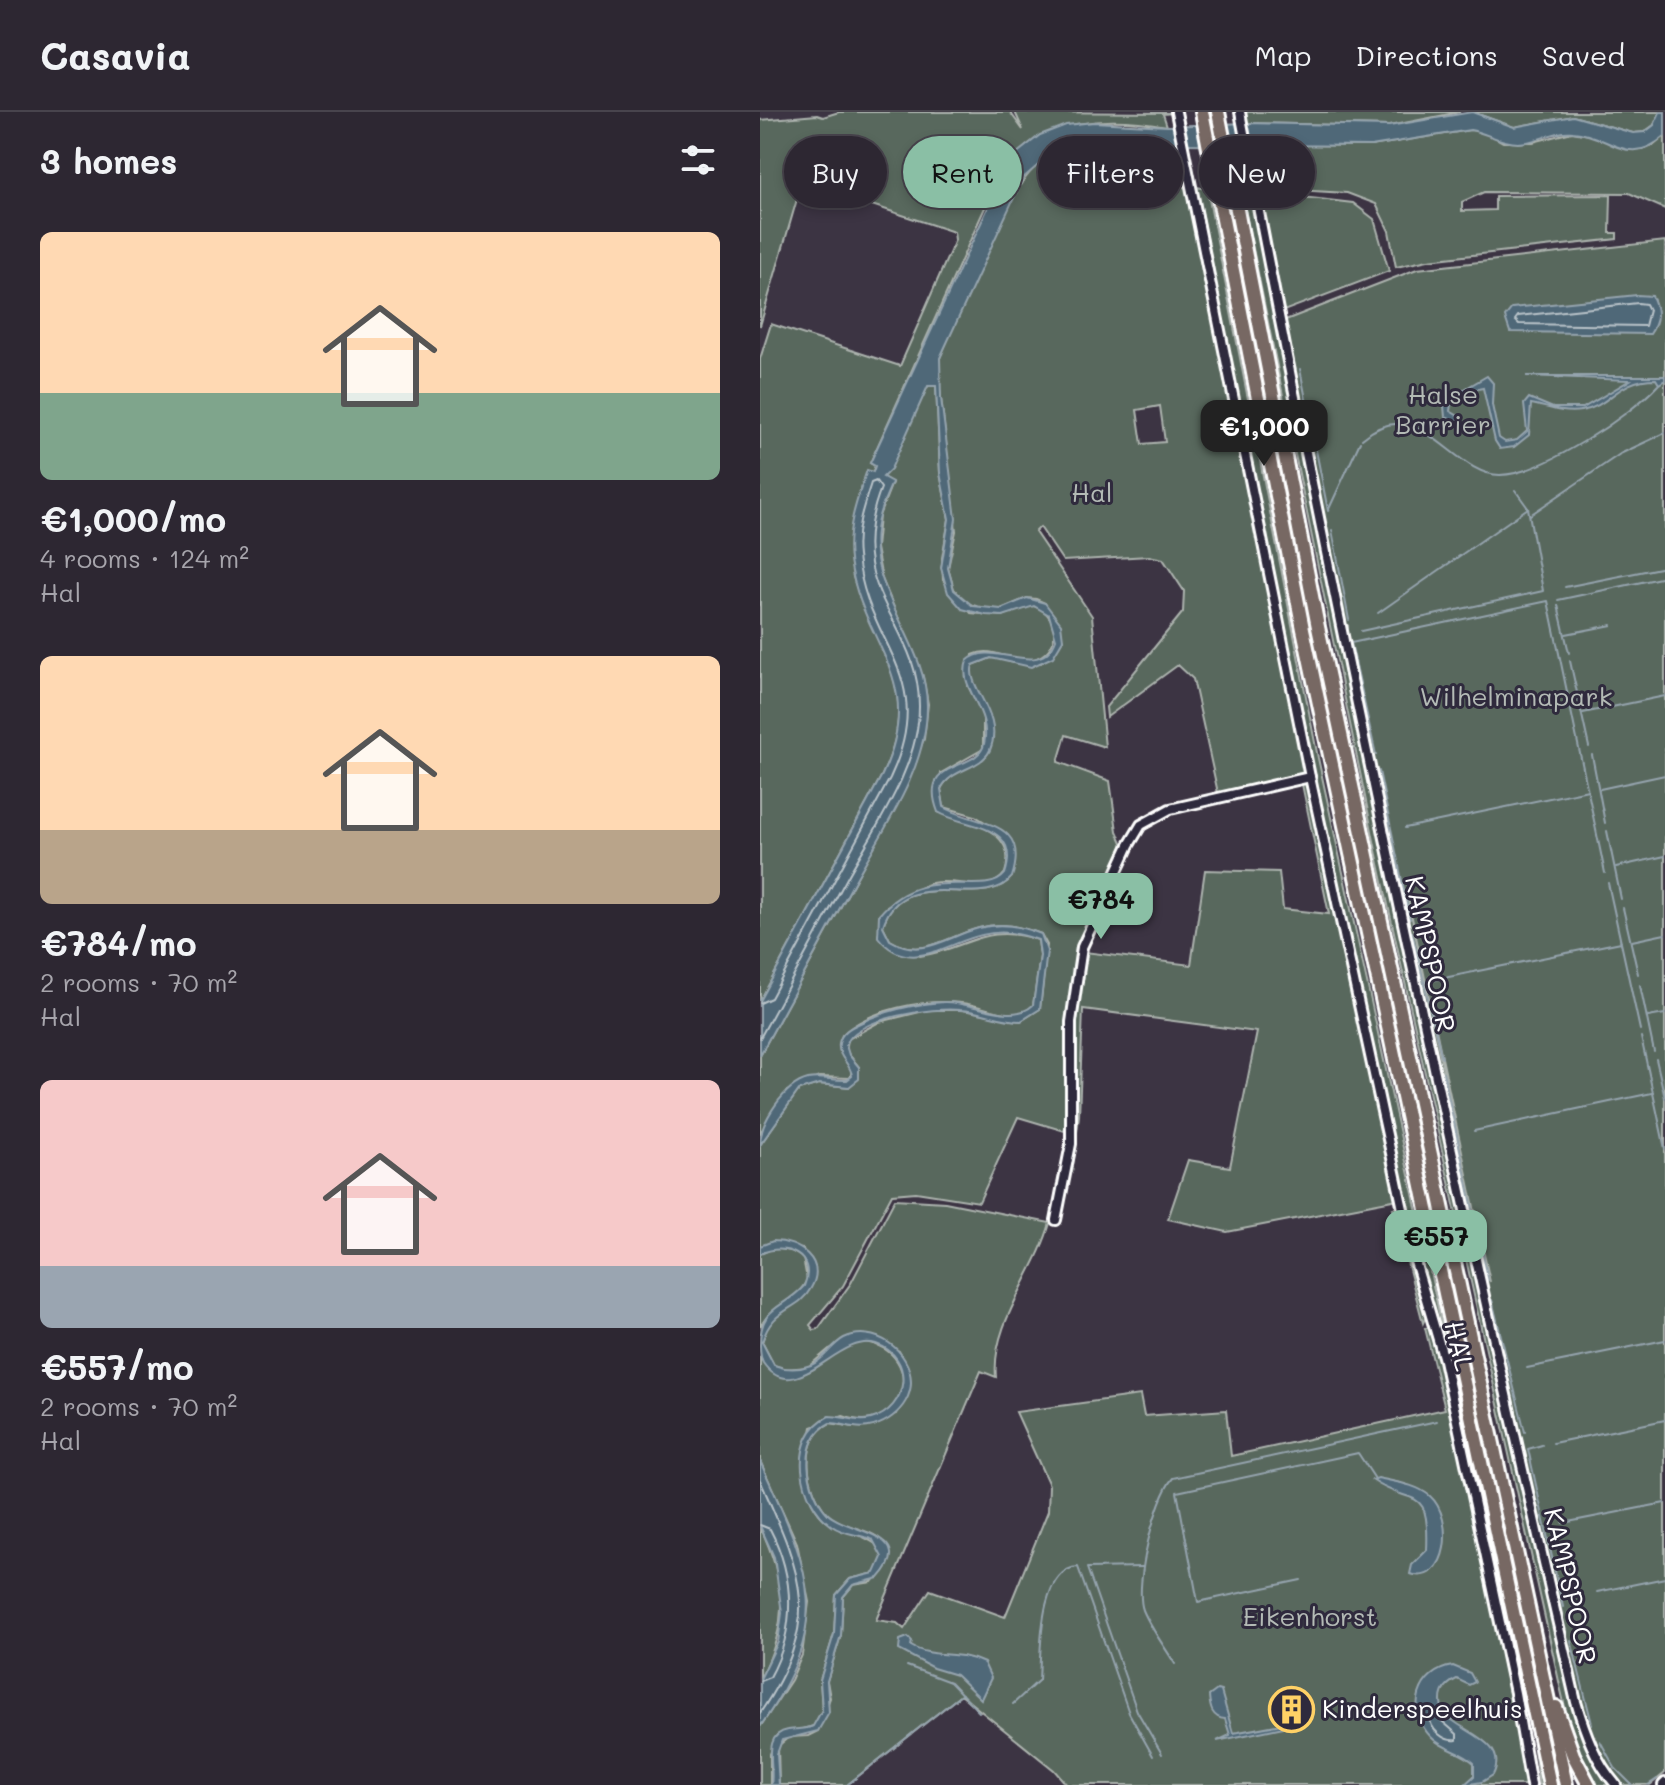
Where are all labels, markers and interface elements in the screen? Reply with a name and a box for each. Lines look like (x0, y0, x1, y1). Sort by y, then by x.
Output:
text: Casavia (40, 30, 191, 80)
text: Map (1255, 37, 1312, 73)
text: Directions (1356, 37, 1498, 73)
text: Saved (1542, 37, 1625, 73)
chip: Buy (784, 136, 887, 208)
chip: Rent (903, 136, 1022, 208)
chip: Filters (1038, 136, 1183, 208)
chip: New (1199, 136, 1315, 208)
text: 3 homes (40, 138, 177, 183)
icon: filters (676, 138, 720, 182)
icon: home (308, 284, 452, 428)
park label: Halse Barrier (1395, 377, 1491, 441)
pin: €1,000 (1199, 400, 1329, 468)
text: €1,000 (1219, 409, 1309, 443)
park label: Hal (1071, 475, 1113, 509)
text: €1,000/mo (40, 496, 226, 541)
text: 4 rooms · 124 m² (40, 541, 249, 575)
text: Hal (40, 575, 81, 609)
park label: Wilhelminapark (1420, 679, 1612, 713)
icon: home (308, 708, 452, 852)
pin: €784 (1054, 873, 1148, 941)
street label: KAMPSPOOR (1398, 873, 1464, 1035)
text: €784 (1067, 882, 1135, 916)
text: €784/mo (40, 920, 197, 965)
text: 2 rooms · 70 m² (40, 965, 237, 999)
text: Hal (40, 999, 81, 1033)
icon: home (308, 1132, 452, 1276)
pin: €557 (1389, 1210, 1483, 1278)
text: €557 (1403, 1219, 1469, 1253)
street label: HAL (1437, 1317, 1483, 1375)
text: €557/mo (40, 1344, 194, 1389)
text: 2 rooms · 70 m² (40, 1389, 237, 1423)
text: Hal (40, 1423, 81, 1457)
street label: KAMPSPOOR (1537, 1505, 1605, 1667)
park label: Eikenhorst (1243, 1599, 1377, 1633)
building icon: Kinderspeelhuis (1267, 1685, 1315, 1733)
place label: Kinderspeelhuis (1322, 1691, 1523, 1725)

